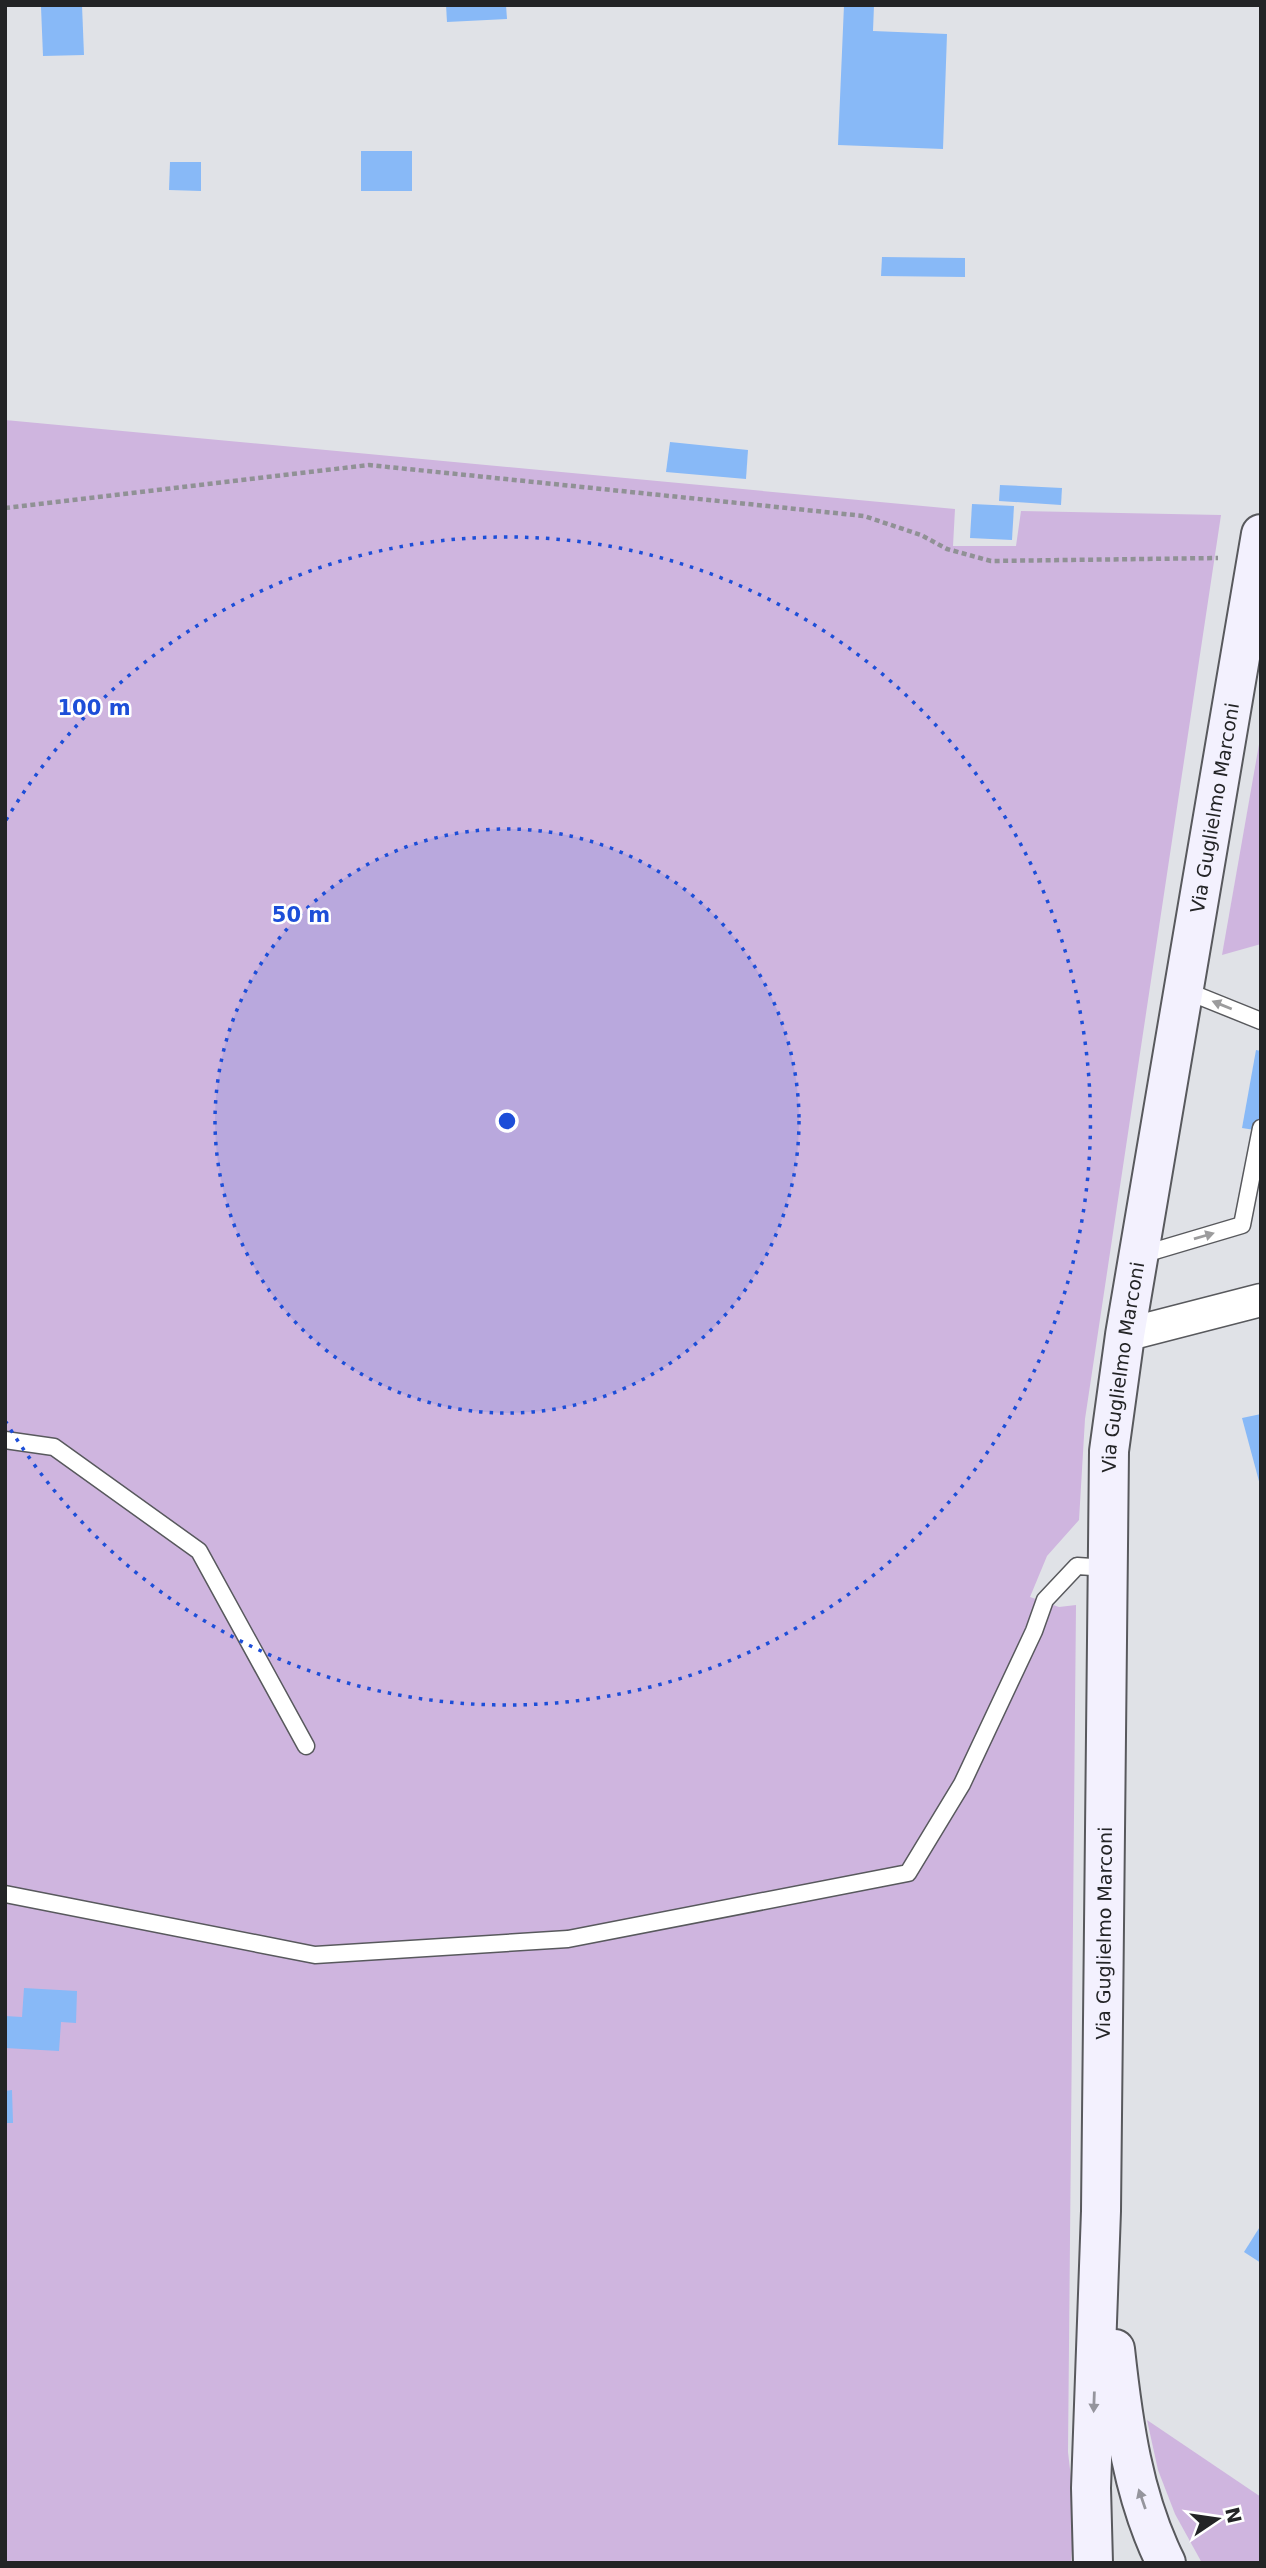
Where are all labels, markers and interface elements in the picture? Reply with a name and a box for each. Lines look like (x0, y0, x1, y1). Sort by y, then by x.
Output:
text: 100 m (57, 696, 131, 720)
street label: Via Guglielmo Marconi (1186, 701, 1243, 915)
text: 50 m (272, 903, 330, 927)
one-way arrow (1212, 1000, 1233, 1011)
centre of rings (495, 1109, 519, 1133)
one-way arrow (1194, 1231, 1215, 1241)
street label: Via Guglielmo Marconi (1098, 1260, 1148, 1473)
street label: Via Guglielmo Marconi (1092, 1827, 1116, 2040)
one-way arrow (1088, 2391, 1099, 2413)
north arrow (1182, 2484, 1252, 2554)
one-way arrow (1136, 2488, 1147, 2509)
text: N (1221, 2505, 1246, 2525)

